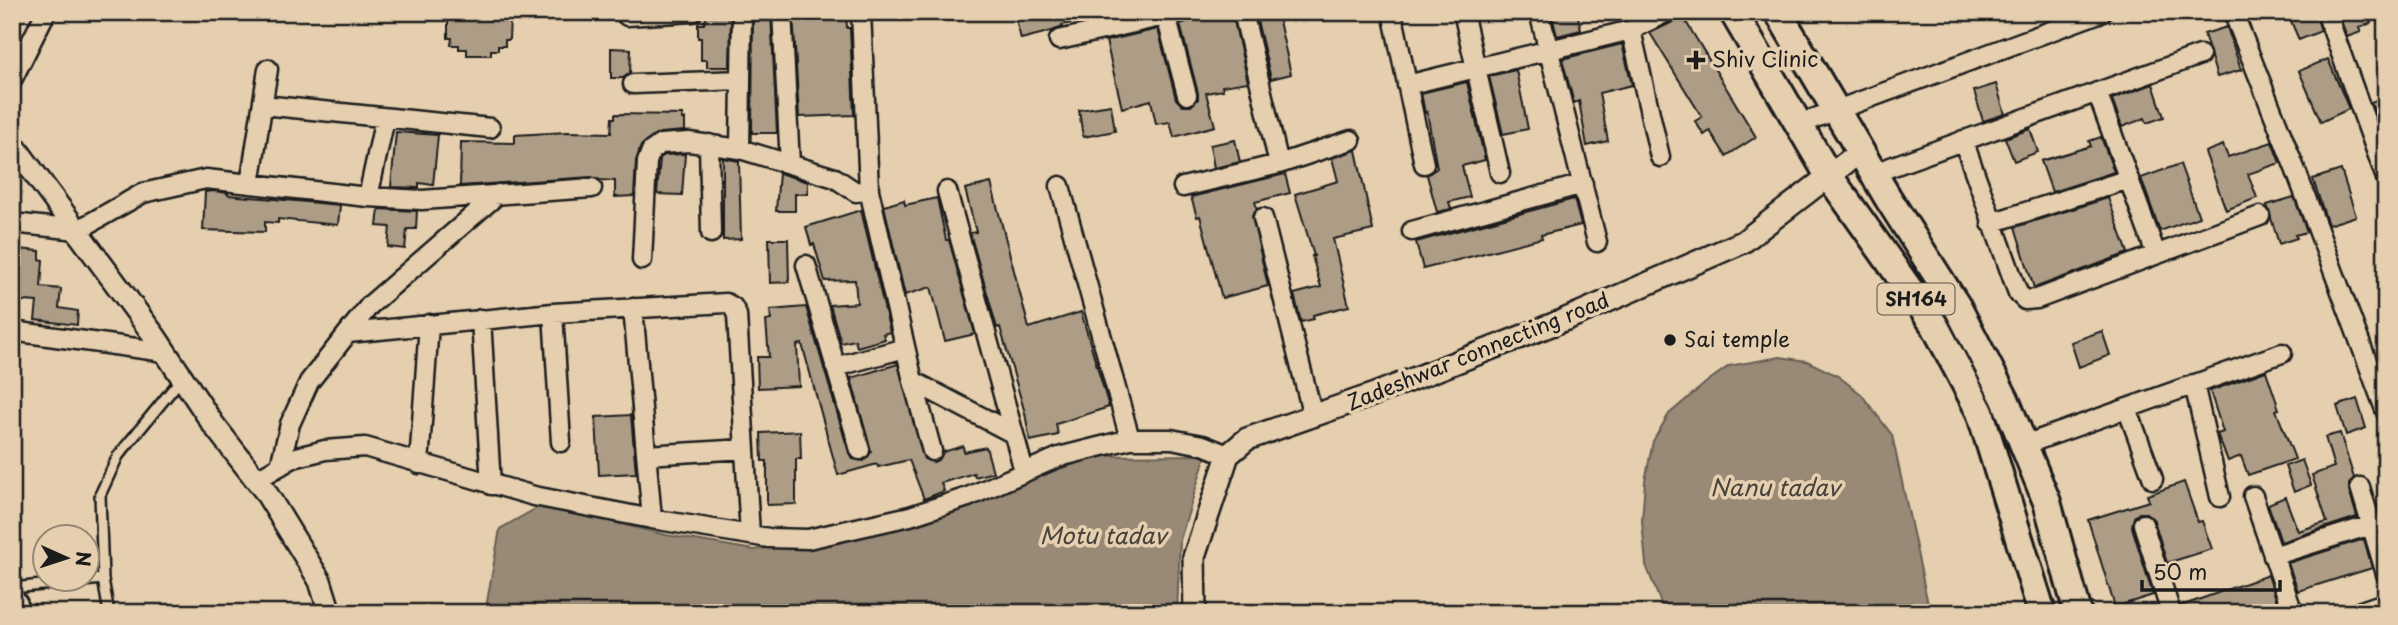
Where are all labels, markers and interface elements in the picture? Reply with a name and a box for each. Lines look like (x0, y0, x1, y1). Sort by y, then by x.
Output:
place label: Shiv Clinic (1712, 42, 1818, 74)
marker: Shiv Clinic (1686, 50, 1706, 70)
street label: Zadeshwar connecting road (1341, 283, 1613, 418)
road number: SH164 (1878, 284, 1954, 314)
place label: Sai temple (1684, 322, 1790, 354)
marker: Sai temple (1662, 332, 1678, 348)
water label: Nanu tadav (1710, 469, 1843, 504)
water label: Motu tadav (1040, 517, 1169, 552)
north arrow (32, 524, 102, 594)
scale bar (2142, 548, 2281, 592)
text: N (70, 551, 98, 567)
text: 50 m (2153, 555, 2207, 587)

